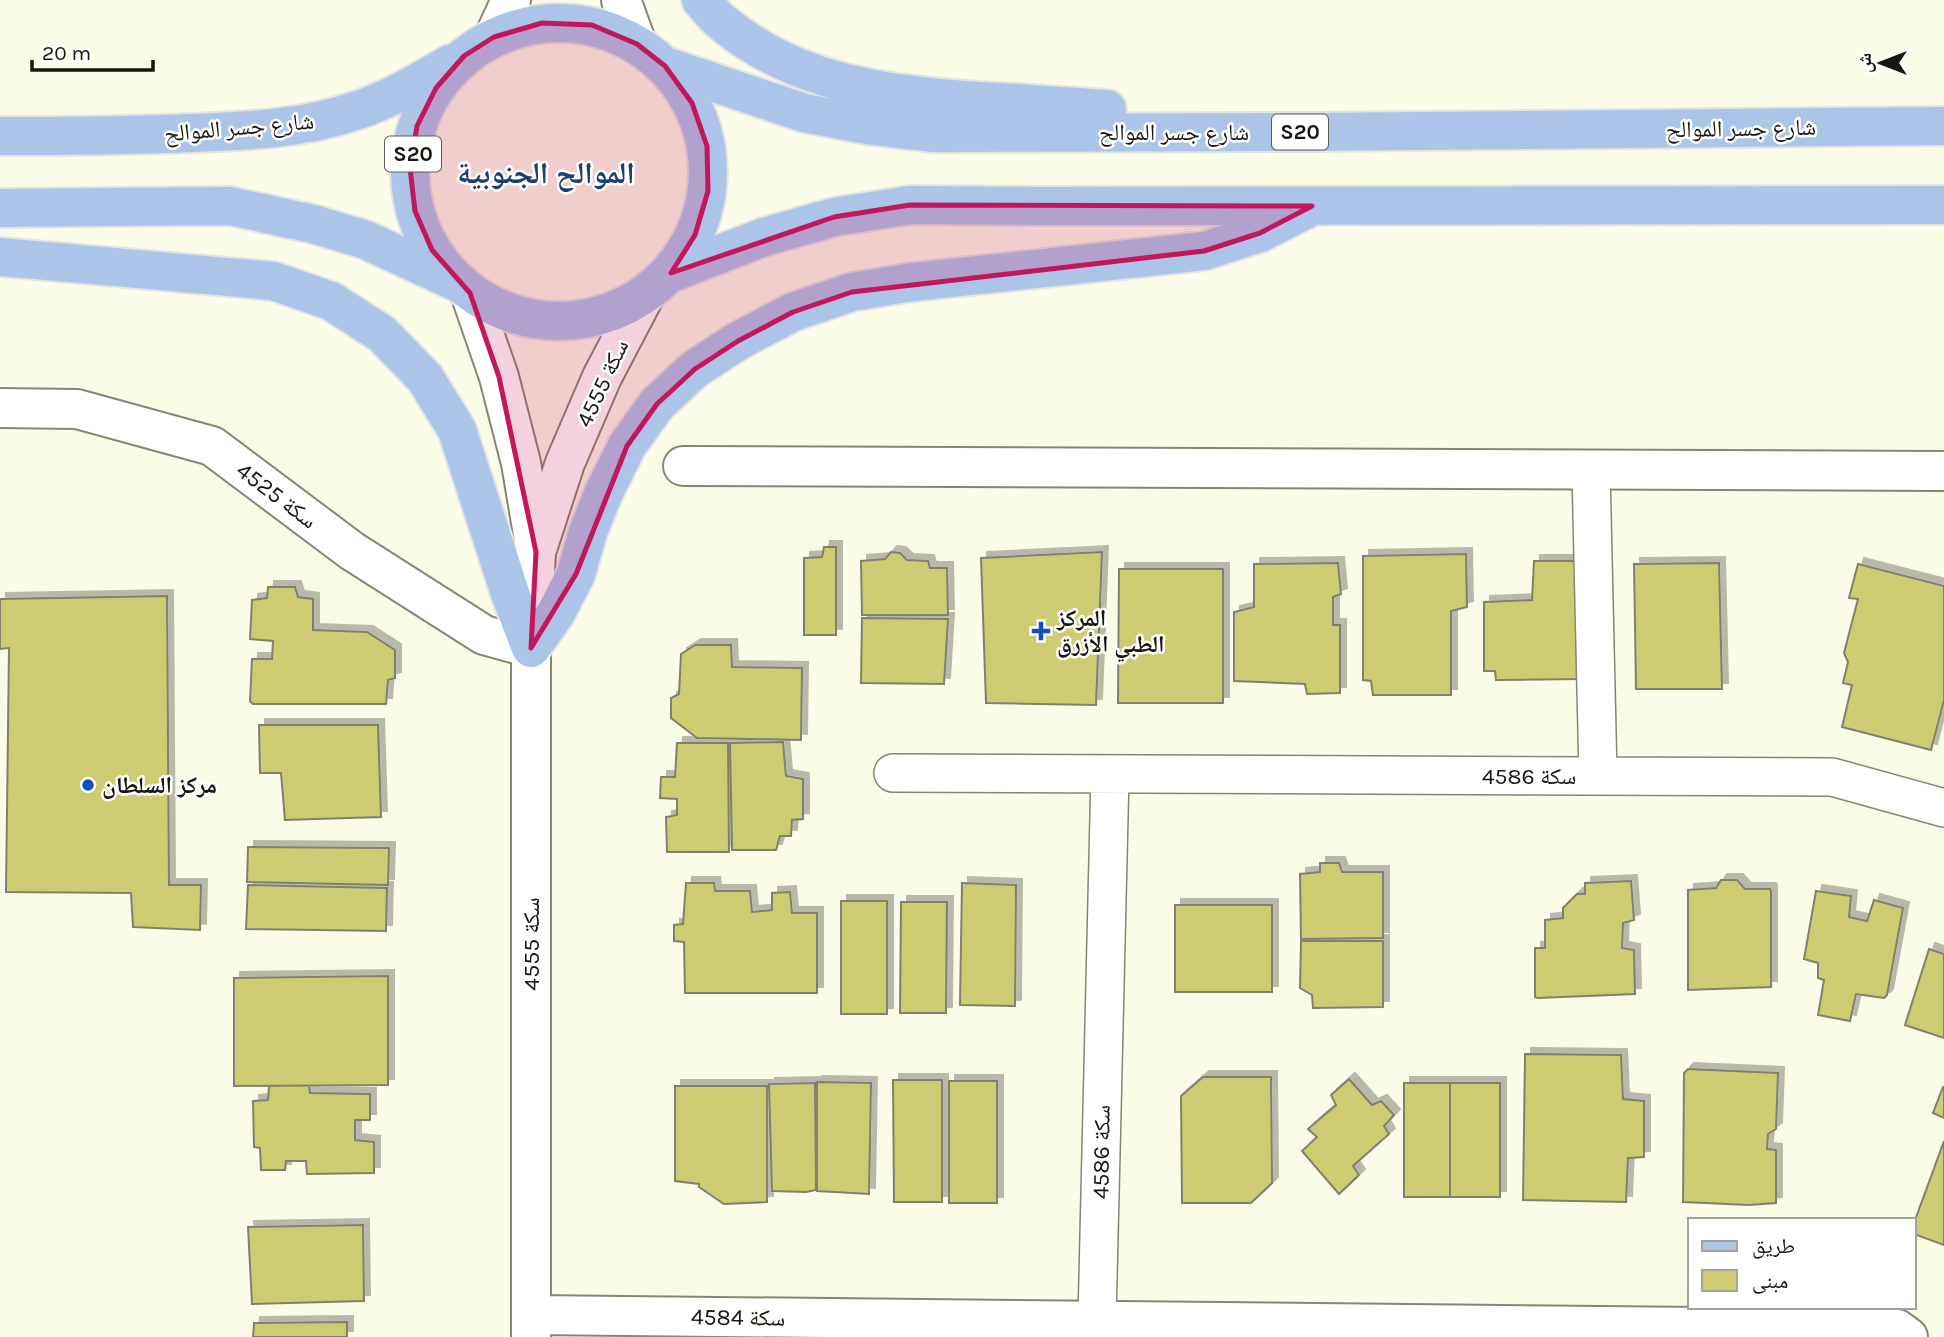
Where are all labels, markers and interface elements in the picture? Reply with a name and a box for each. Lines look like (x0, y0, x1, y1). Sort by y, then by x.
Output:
scale bar (32, 28, 152, 72)
north arrow (1846, 28, 1916, 98)
text: 20 m (42, 41, 91, 65)
text: ش (1854, 53, 1876, 73)
street label: شارع جسر الموالح (163, 108, 315, 148)
road number: S20 (1272, 114, 1328, 150)
street label: شارع جسر الموالح (1666, 114, 1816, 144)
street label: شارع جسر الموالح (1099, 119, 1249, 147)
road number: S20 (385, 136, 441, 172)
district label: الموالح الجنوبية (457, 155, 635, 192)
street label: سكة 4555 (570, 335, 634, 431)
street label: سكة 4525 (231, 456, 322, 534)
place label: المركز الطبي الأزرق (1056, 605, 1165, 663)
marker: المركز الطبي الأزرق (1031, 621, 1051, 641)
street label: سكة 4586 (1482, 763, 1576, 790)
place label: مركز السلطان (102, 772, 217, 799)
marker: مركز السلطان (80, 777, 96, 793)
street label: سكة 4555 (518, 897, 545, 991)
street label: سكة 4586 (1087, 1104, 1116, 1200)
legend (1688, 1218, 1916, 1309)
text: طريق (1752, 1234, 1795, 1259)
text: مبنى (1752, 1269, 1788, 1294)
street label: سكة 4584 (691, 1303, 785, 1332)

